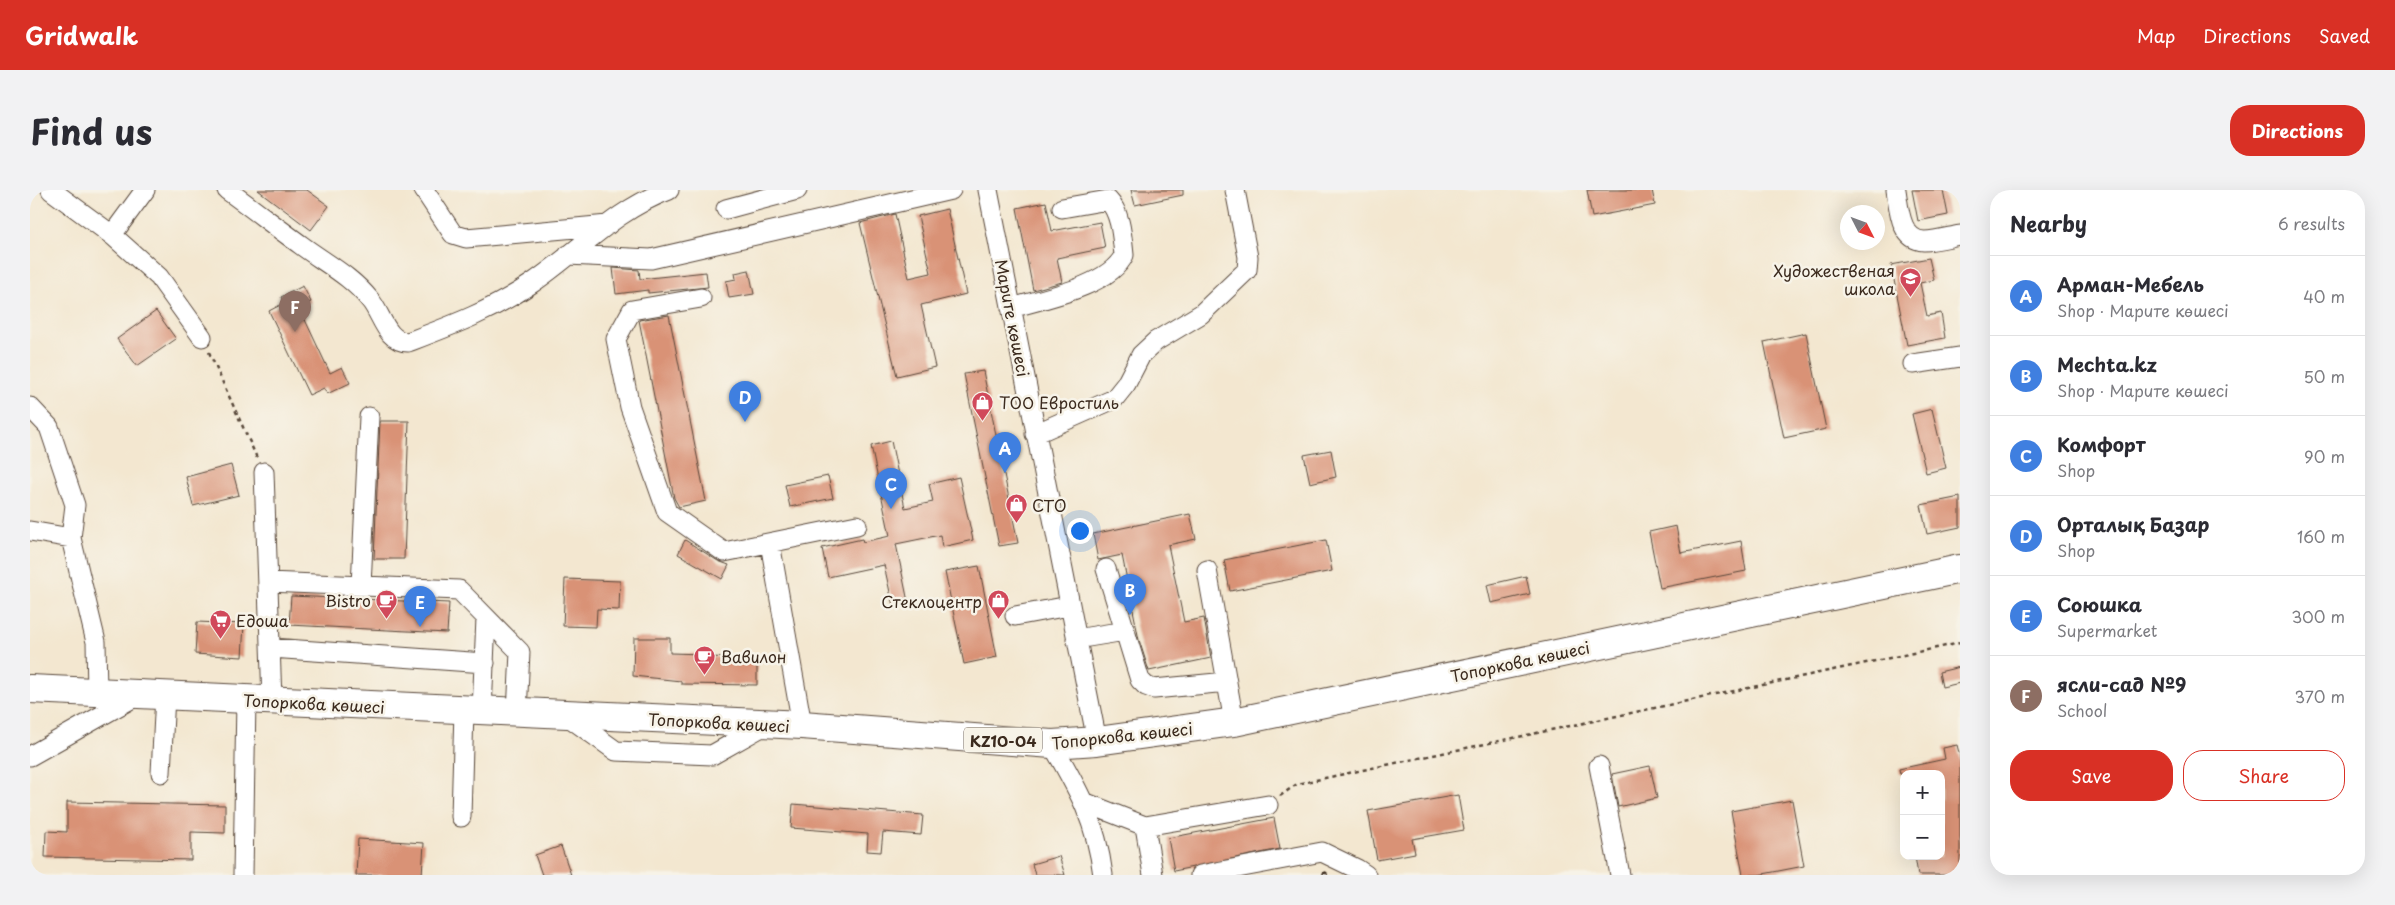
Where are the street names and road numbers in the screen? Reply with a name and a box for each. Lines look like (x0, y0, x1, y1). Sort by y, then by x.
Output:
street label: Марите көшесі (990, 257, 1036, 379)
street label: Топоркова көшесі (1448, 635, 1592, 687)
street label: Топоркова көшесі (243, 687, 385, 719)
street label: Топоркова көшесі (648, 706, 790, 738)
street label: Топоркова көшесі (1050, 716, 1194, 754)
road number: KZ10-04 (964, 728, 1042, 752)

